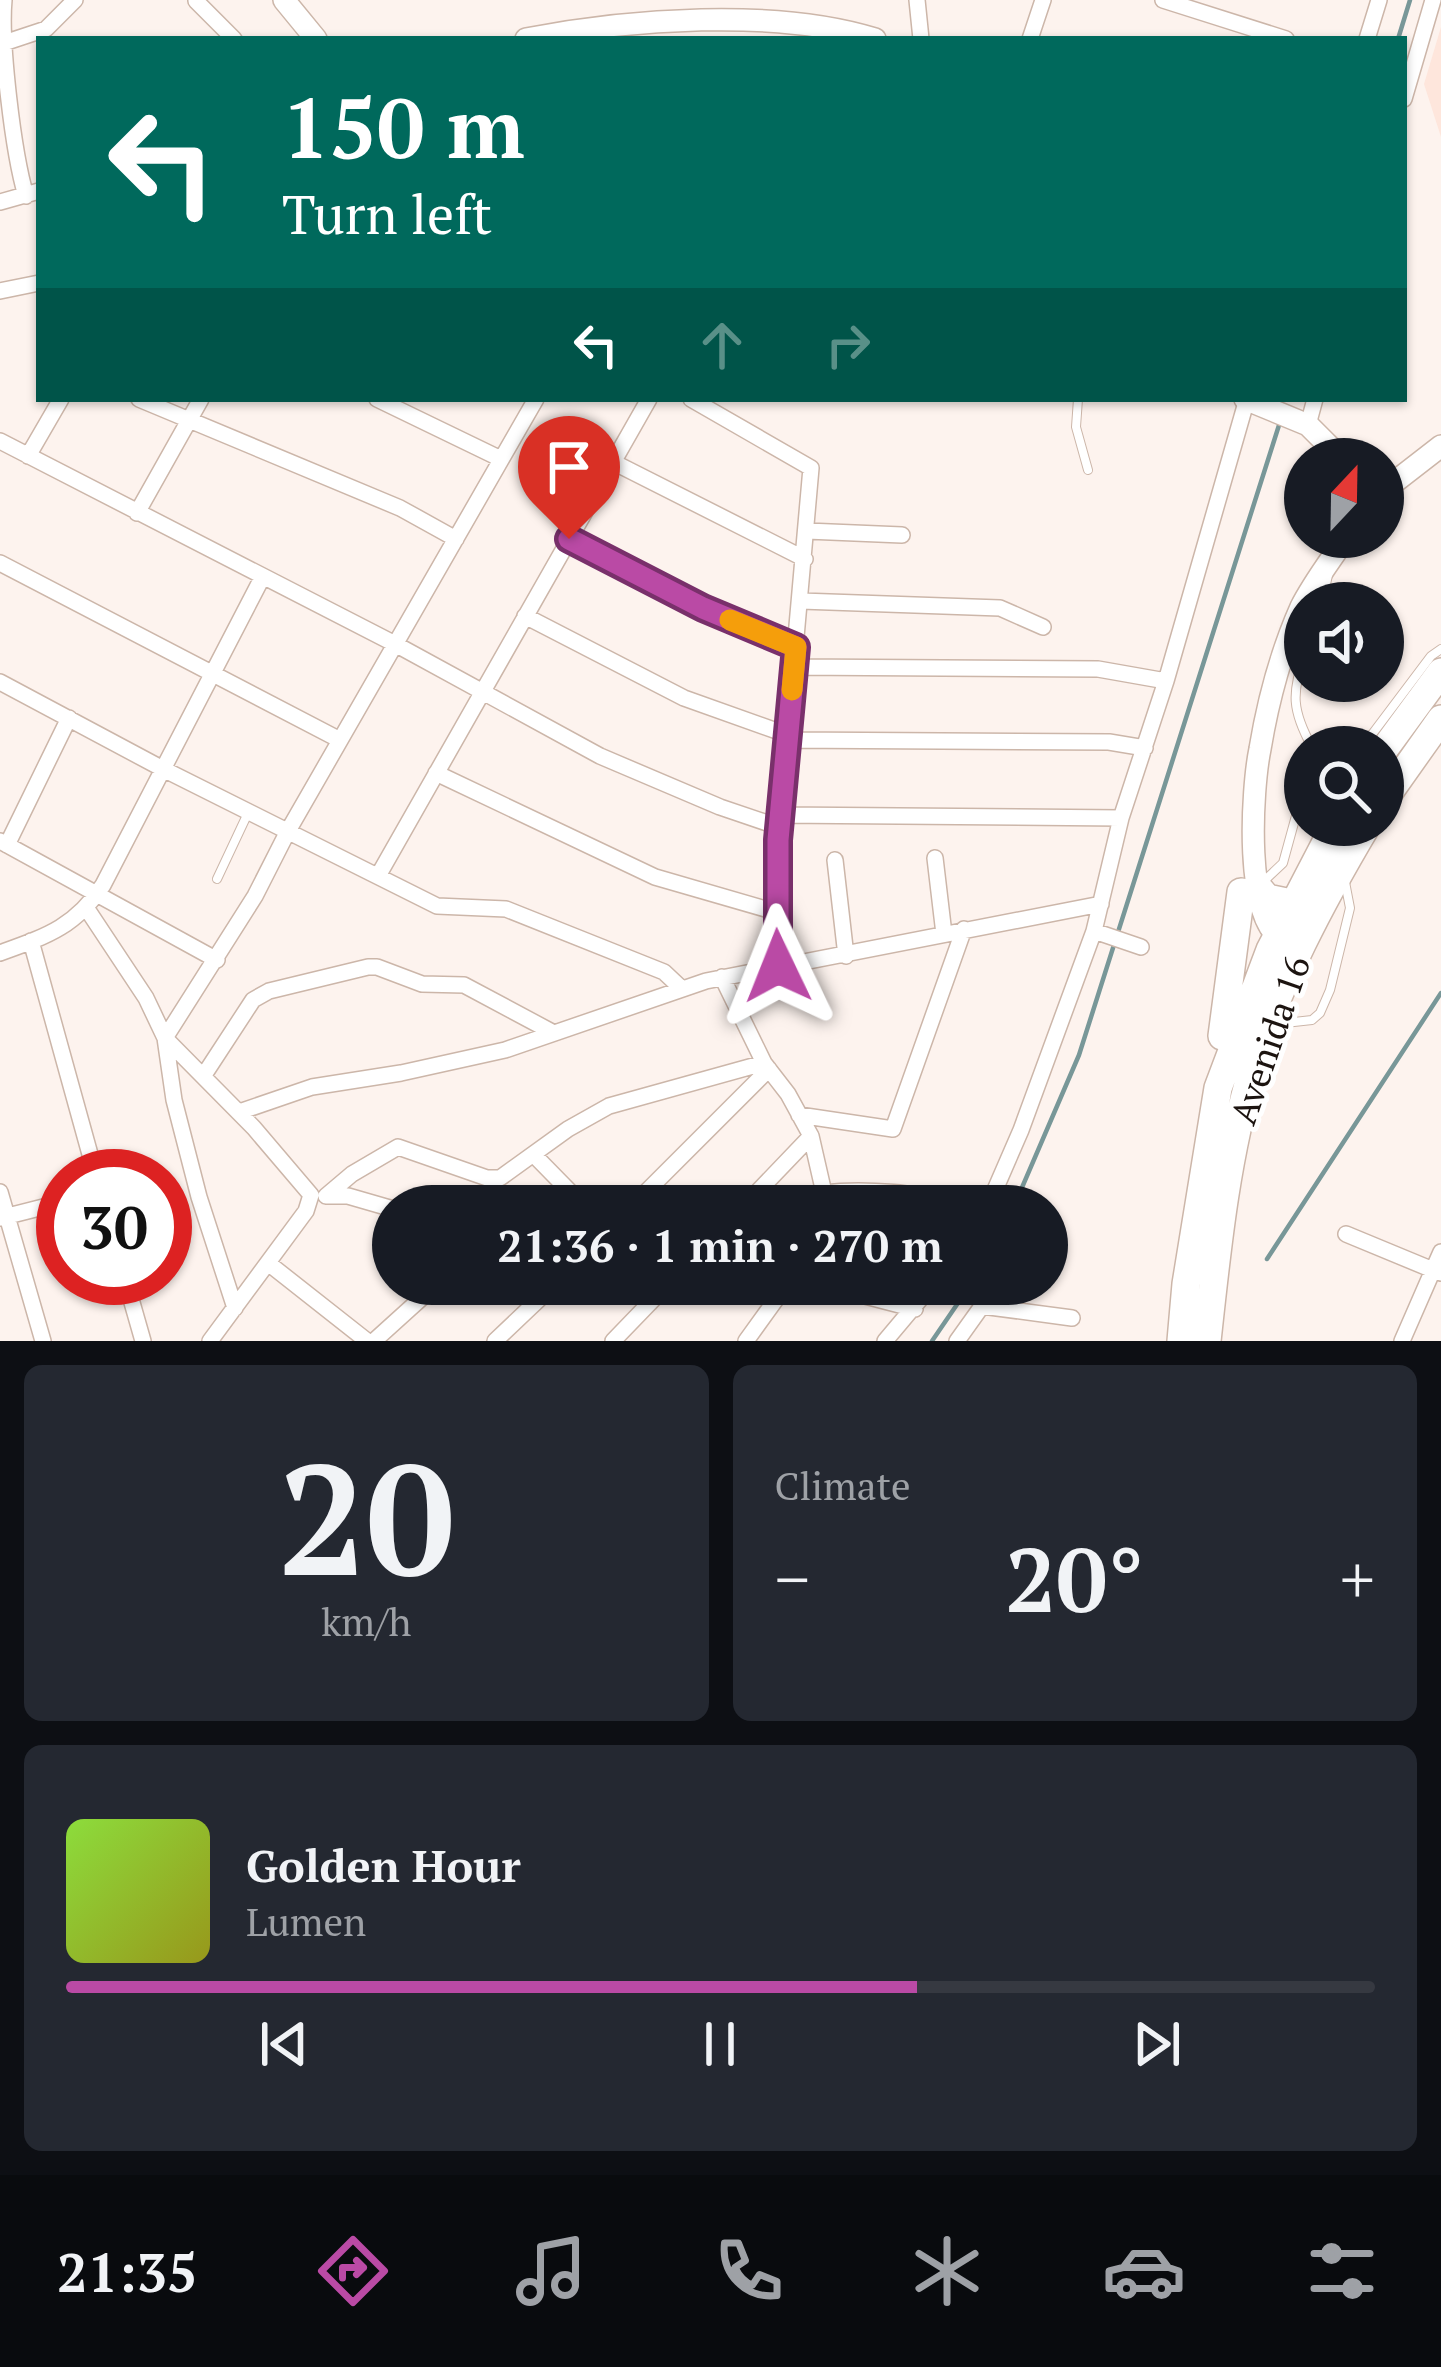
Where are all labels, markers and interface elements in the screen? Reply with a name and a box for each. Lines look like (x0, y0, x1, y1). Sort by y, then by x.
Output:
text: 150 m (282, 71, 525, 182)
icon: left (84, 84, 240, 240)
text: Turn left (282, 178, 492, 249)
icon: left (563, 312, 629, 378)
icon: ahead (689, 312, 755, 378)
icon: right (815, 312, 881, 378)
pin (518, 416, 620, 539)
icon: arrive (536, 434, 602, 500)
north arrow (1284, 438, 1404, 558)
map controls (1284, 438, 1404, 846)
button: sound (1284, 582, 1404, 702)
button: search (1284, 726, 1404, 846)
position arrow (715, 903, 841, 1029)
street label: Avenida 16 (1219, 949, 1320, 1130)
speed limit sign: 30 (36, 1149, 192, 1305)
text: 21:36 · 1 min · 270 m (497, 1215, 943, 1275)
text: 20 (278, 1413, 454, 1620)
text: Climate (775, 1459, 911, 1511)
text: 20° (1005, 1518, 1144, 1638)
text: − (775, 1534, 810, 1622)
text: + (1340, 1534, 1375, 1622)
text: km/h (321, 1595, 411, 1647)
text: Golden Hour (246, 1835, 521, 1895)
text: Lumen (246, 1895, 366, 1947)
icon: previous (251, 2011, 317, 2077)
icon: pause (687, 2011, 753, 2077)
icon: next (1124, 2011, 1190, 2077)
icon: directions (311, 2229, 395, 2313)
icon: music (509, 2229, 593, 2313)
icon: phone (707, 2229, 791, 2313)
icon: climate (905, 2229, 989, 2313)
icon: car (1102, 2229, 1186, 2313)
icon: filters (1300, 2229, 1384, 2313)
text: 21:35 (57, 2236, 197, 2307)

